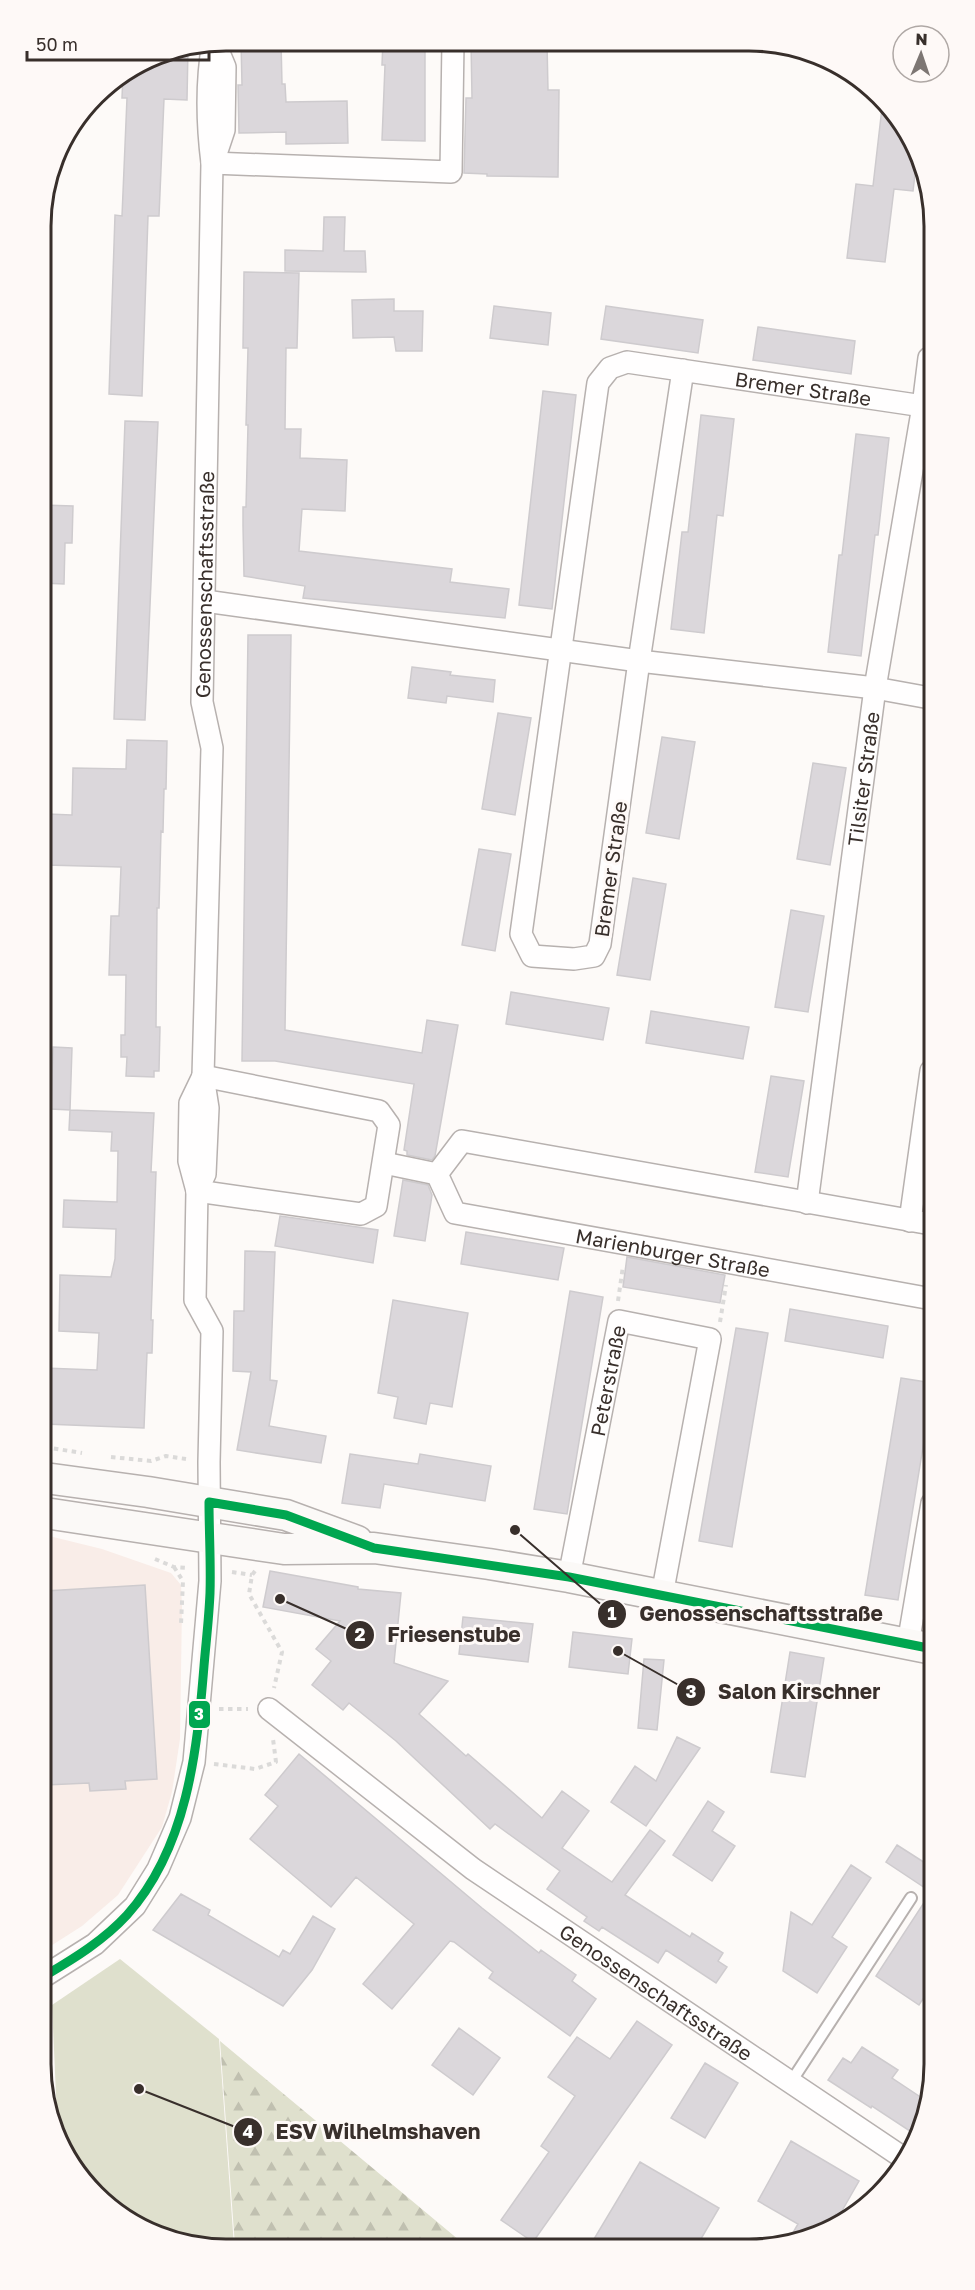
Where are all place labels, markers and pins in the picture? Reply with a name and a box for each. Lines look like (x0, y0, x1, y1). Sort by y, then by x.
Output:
callout: Genossenschaftsstraße (597, 1594, 894, 1633)
callout: Friesenstube (345, 1615, 533, 1654)
callout: Salon Kirschner (676, 1673, 892, 1712)
callout: ESV Wilhelmshaven (233, 2112, 492, 2151)

